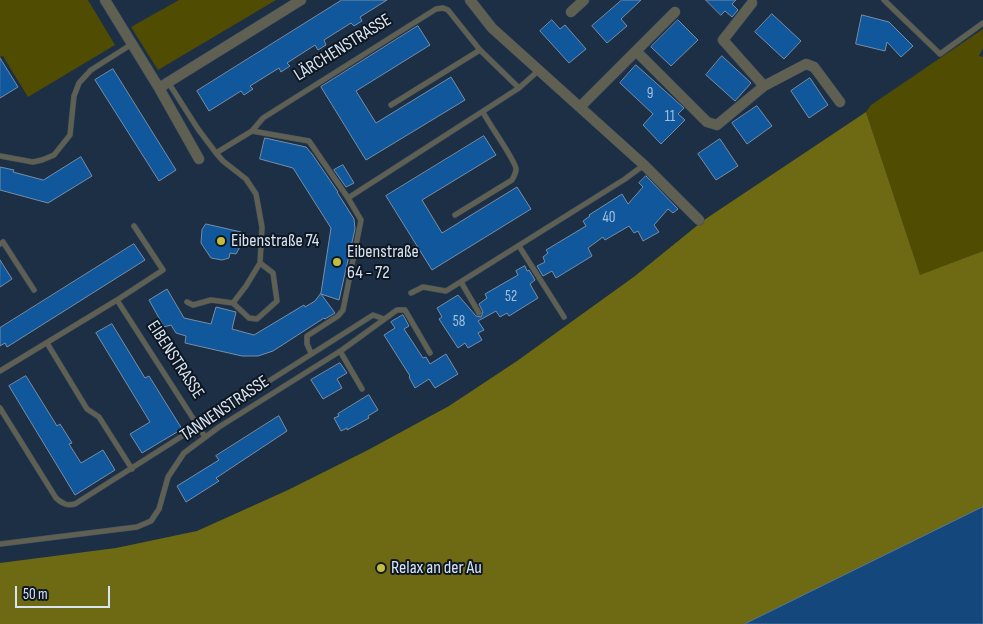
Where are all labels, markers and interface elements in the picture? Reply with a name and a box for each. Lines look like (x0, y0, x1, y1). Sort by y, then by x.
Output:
street label: LÄRCHENSTRASSE (290, 10, 396, 86)
house number: 9 (647, 85, 653, 103)
house number: 11 (665, 108, 675, 126)
house number: 40 (603, 209, 615, 227)
place label: Eibenstraße 74 (231, 230, 319, 252)
marker: Eibenstraße 74 (215, 235, 227, 247)
place label: Eibenstraße 64 - 72 (347, 241, 419, 284)
marker: Eibenstraße 64 - 72 (331, 256, 343, 268)
house number: 52 (505, 288, 517, 306)
house number: 58 (453, 313, 465, 331)
street label: EIBENSTRASSE (142, 317, 208, 403)
street label: TANNENSTRASSE (176, 371, 274, 447)
place label: Relax an der Au (391, 557, 482, 579)
marker: Relax an der Au (375, 562, 387, 574)
scale bar (18, 576, 112, 608)
text: 50 m (23, 585, 48, 604)

